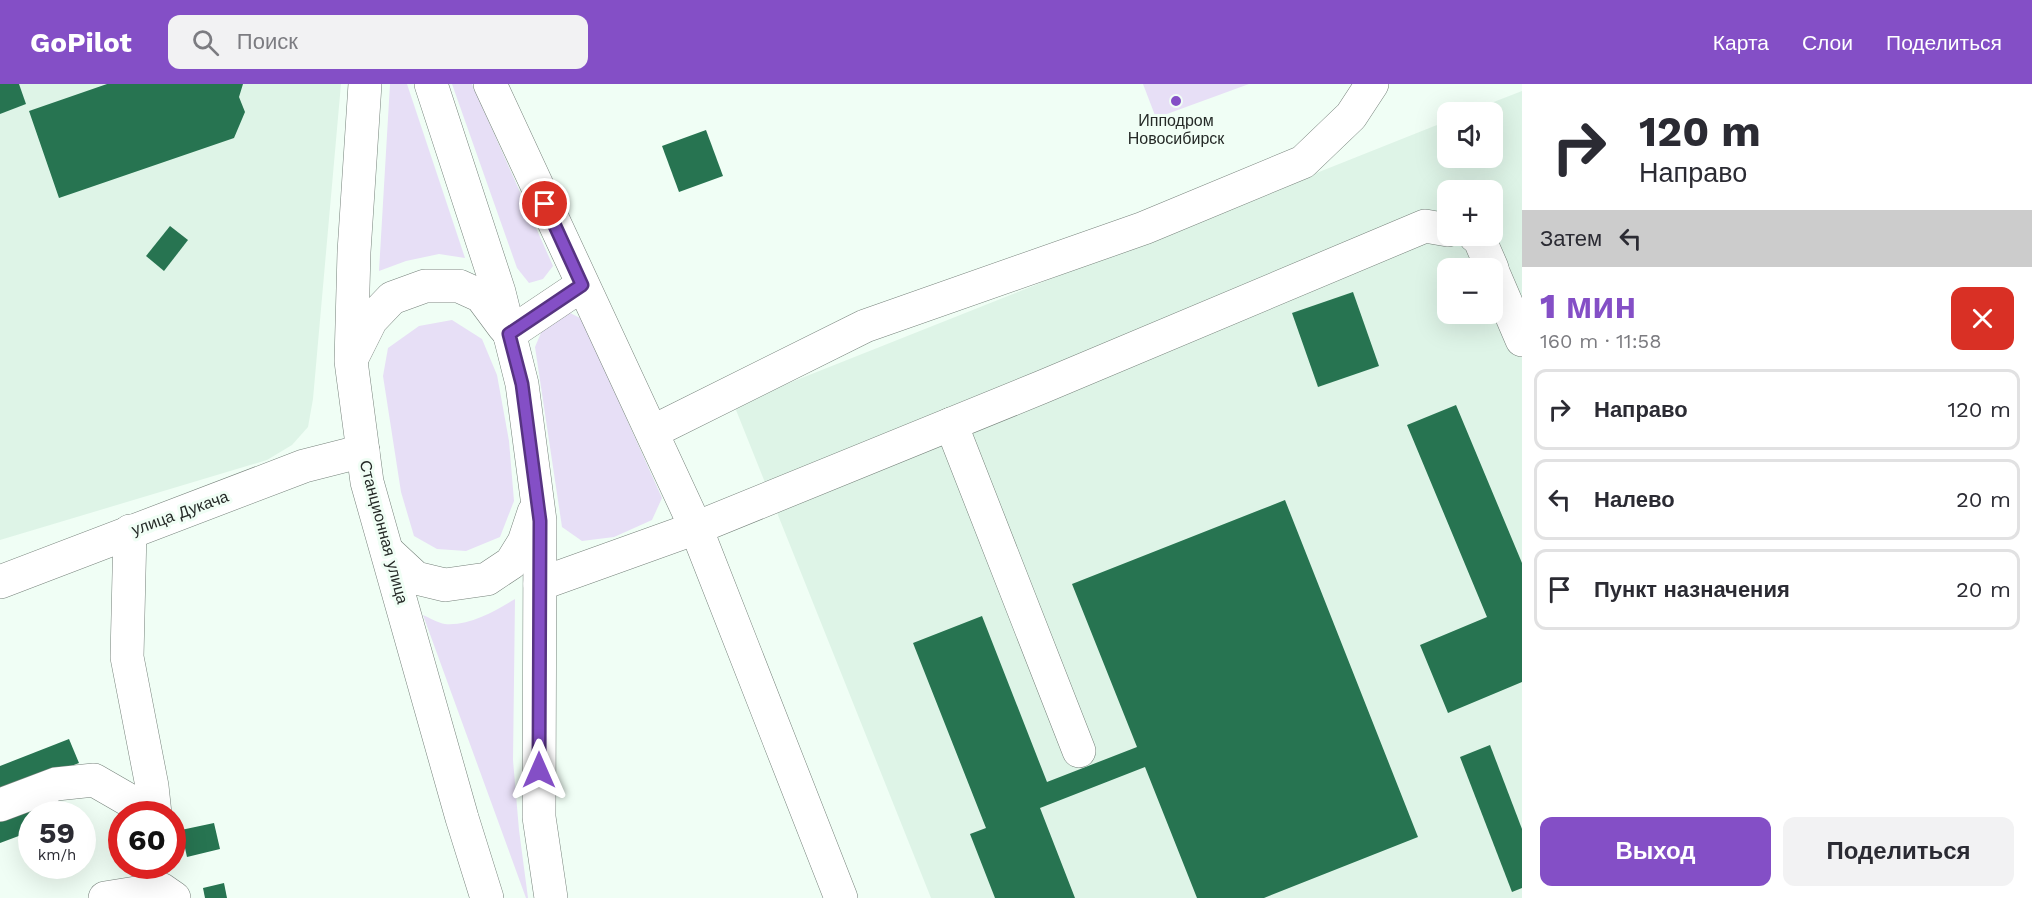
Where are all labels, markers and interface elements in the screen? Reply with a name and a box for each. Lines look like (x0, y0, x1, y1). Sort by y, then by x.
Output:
search box (168, 15, 588, 69)
text: GoPilot (30, 26, 132, 59)
icon: search (189, 26, 222, 59)
text: Поиск (237, 29, 298, 54)
text: Карта (1713, 30, 1769, 55)
text: Слои (1802, 30, 1853, 55)
text: Поделиться (1886, 30, 2002, 55)
marker: Ипподром Новосибирск (1169, 94, 1183, 108)
map controls (1437, 102, 1503, 324)
button: sound (1437, 102, 1503, 168)
text: 120 m (1639, 107, 1761, 156)
icon: right (1540, 108, 1618, 186)
place label: Ипподром Новосибирск (1128, 111, 1225, 148)
text: Направо (1639, 157, 1747, 189)
pin (519, 178, 570, 229)
button: + (1437, 180, 1503, 246)
icon: arrive (528, 187, 561, 220)
icon: left (1614, 222, 1647, 255)
text: Затем (1540, 226, 1602, 251)
button: − (1437, 258, 1503, 324)
text: 1 мин (1540, 285, 1636, 327)
button: close (1951, 287, 2014, 350)
text: 160 m · 11:58 (1540, 329, 1662, 353)
icon: right (1543, 393, 1576, 426)
text: Направо (1594, 397, 1688, 422)
text: 120 m (1947, 397, 2011, 422)
street label: Станционная улица (356, 458, 412, 606)
icon: left (1543, 483, 1576, 516)
street label: улица Дукача (129, 487, 231, 539)
text: Налево (1594, 487, 1675, 512)
text: 20 m (1956, 487, 2011, 512)
icon: arrive (1543, 573, 1576, 606)
text: Пункт назначения (1594, 577, 1790, 602)
text: 20 m (1956, 577, 2011, 602)
position arrow (507, 738, 571, 802)
speed limit sign: 60 (108, 801, 186, 879)
text: 59 (39, 815, 75, 850)
button: Выход (1540, 817, 1771, 886)
button: Поделиться (1783, 817, 2014, 886)
text: km/h (38, 846, 76, 864)

